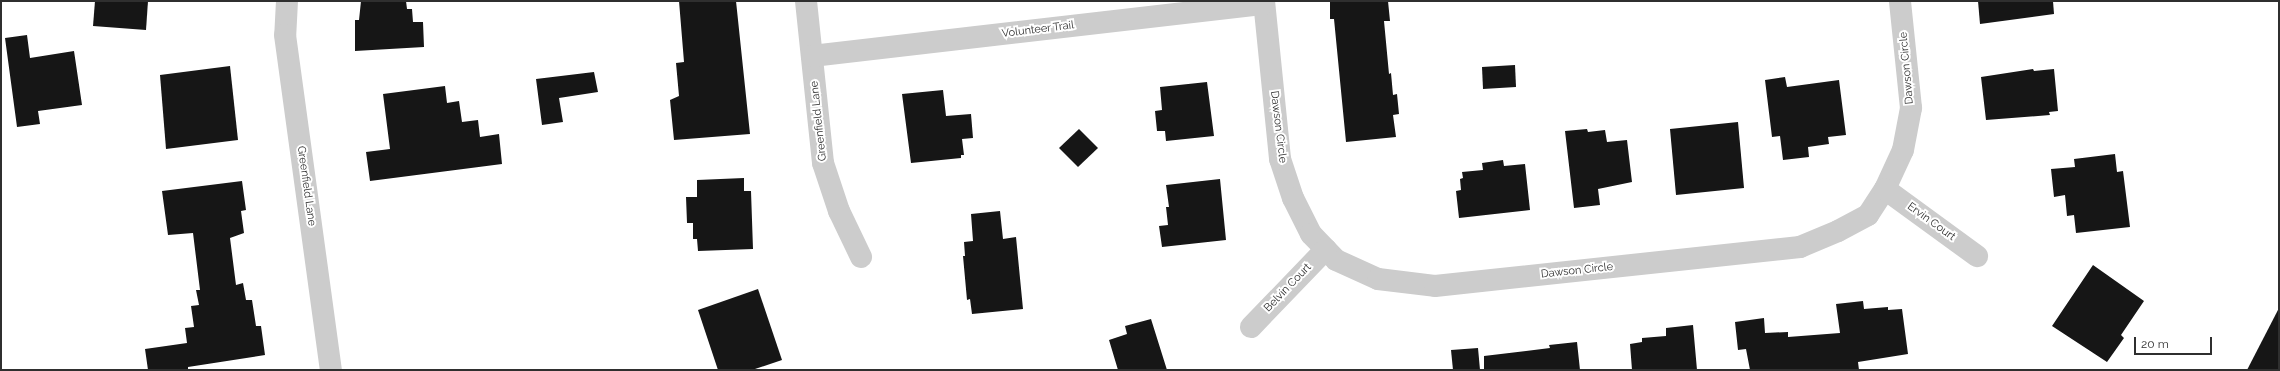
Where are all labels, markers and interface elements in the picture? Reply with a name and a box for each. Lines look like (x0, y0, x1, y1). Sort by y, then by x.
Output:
street label: Volunteer Trail (1001, 19, 1075, 41)
street label: Dawson Circle (1897, 31, 1917, 105)
street label: Greenfield Lane (808, 80, 830, 162)
street label: Dawson Circle (1267, 90, 1289, 164)
street label: Greenfield Lane (294, 145, 318, 227)
street label: Ervin Court (1904, 200, 1958, 244)
street label: Belvin Court (1262, 261, 1314, 315)
street label: Dawson Circle (1540, 261, 1614, 281)
scale bar (2136, 329, 2214, 355)
text: 20 m (2141, 337, 2169, 351)

